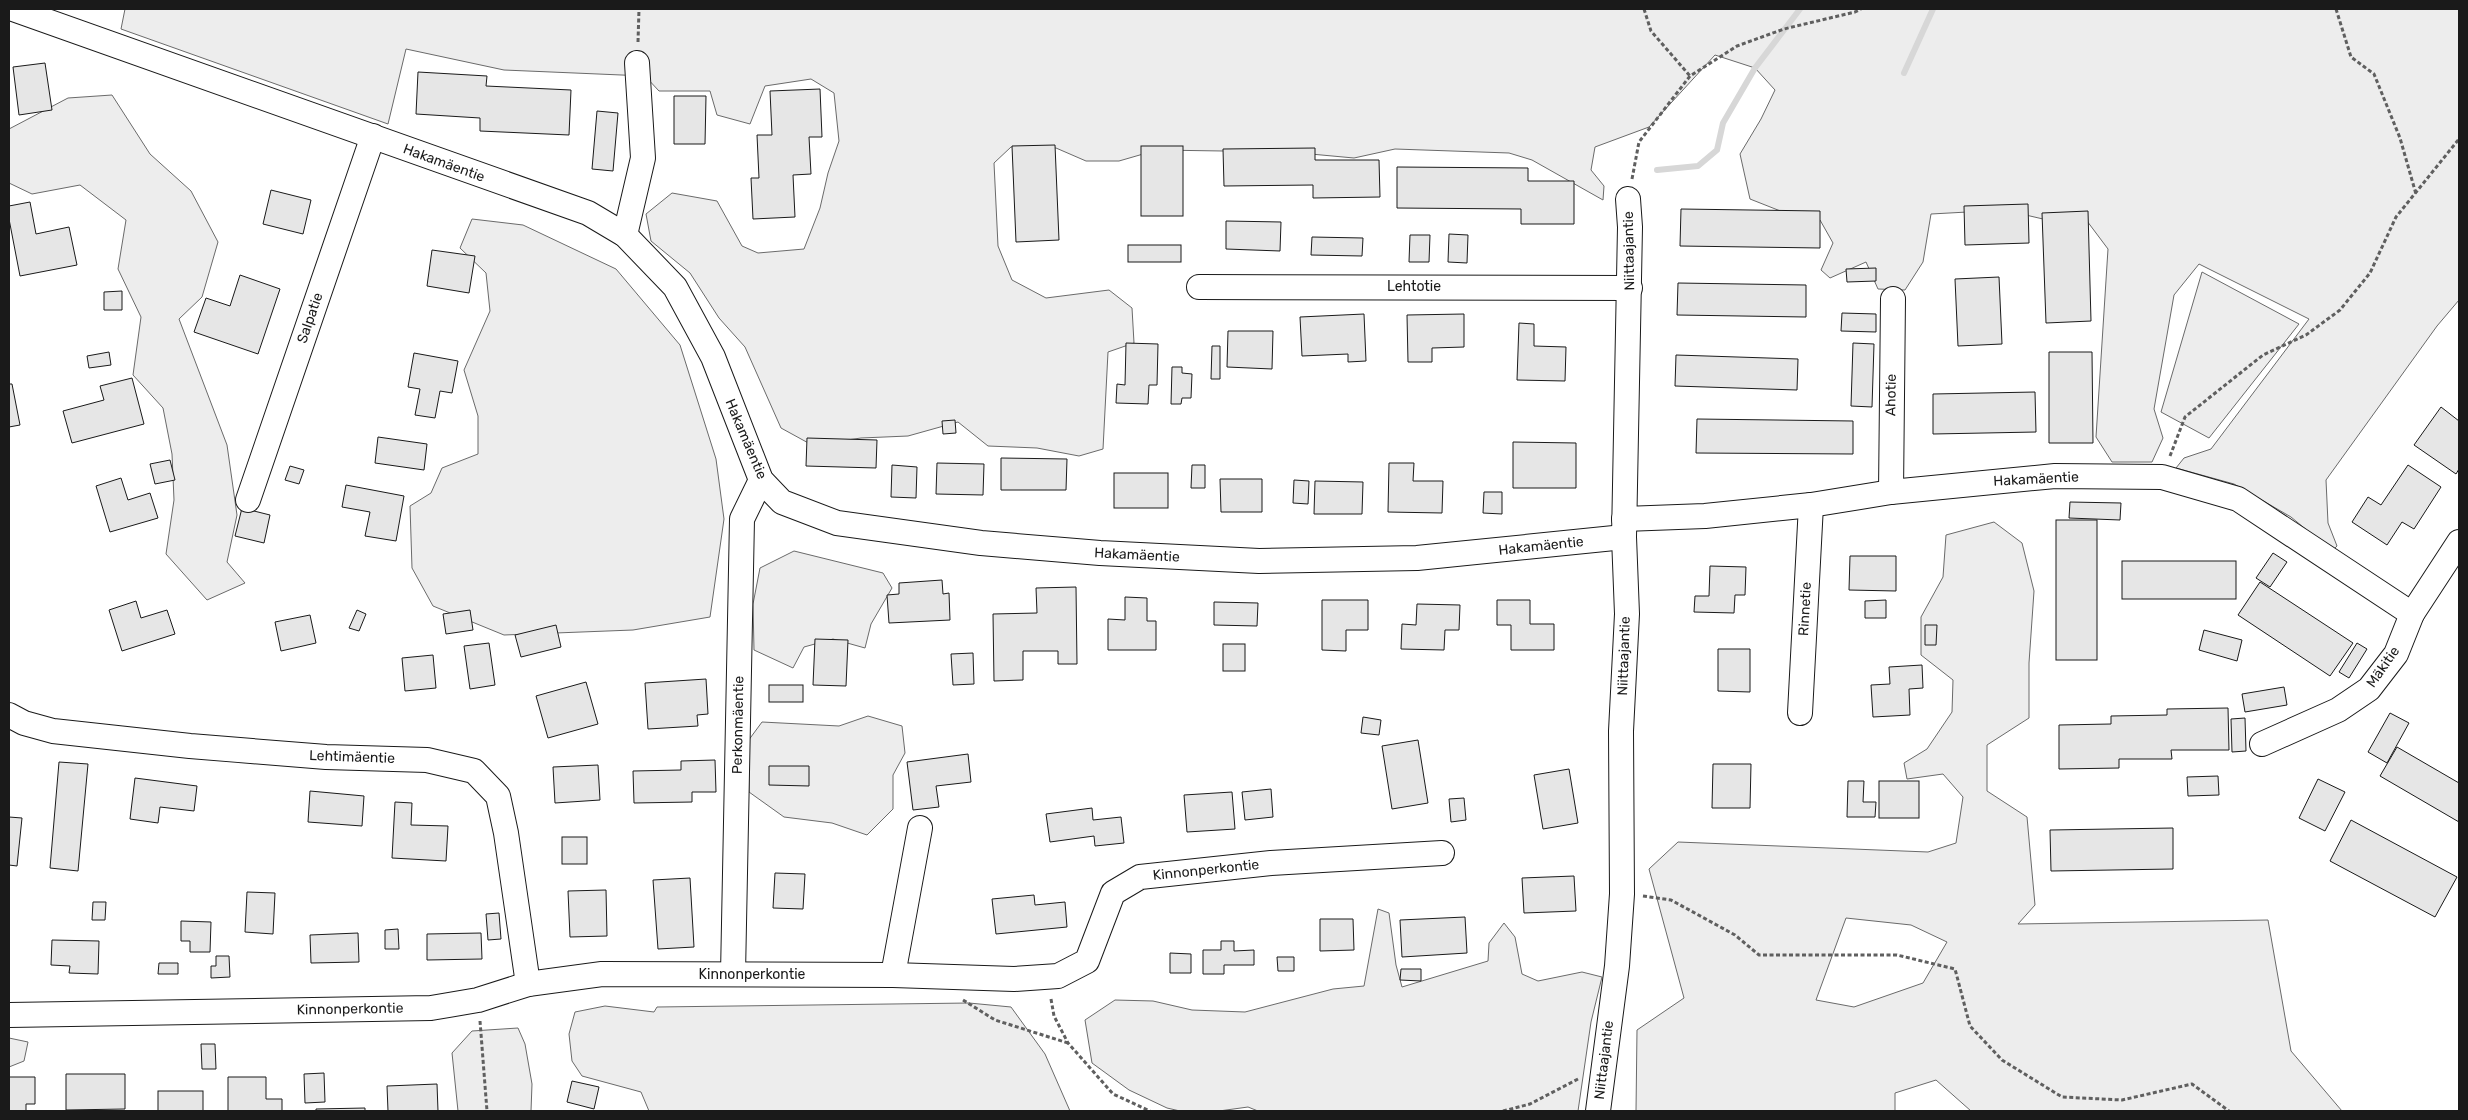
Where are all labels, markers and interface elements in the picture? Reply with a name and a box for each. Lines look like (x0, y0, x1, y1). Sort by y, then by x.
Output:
street label: Hakamäentie (401, 140, 487, 186)
street label: Niittaajantie (1620, 211, 1638, 291)
street label: Lehtotie (1387, 278, 1441, 295)
street label: Salpatie (293, 290, 327, 346)
street label: Ahotie (1882, 373, 1900, 416)
street label: Hakamäentie (721, 396, 771, 482)
street label: Hakamäentie (1993, 468, 2079, 490)
street label: Hakamäentie (1498, 533, 1585, 559)
street label: Hakamäentie (1094, 544, 1180, 566)
street label: Rinnetie (1795, 581, 1815, 636)
street label: Niittaajantie (1614, 616, 1634, 696)
street label: Mäkitie (2363, 643, 2403, 691)
street label: Perkonmäentie (729, 675, 747, 774)
street label: Lehtimäentie (309, 747, 395, 767)
street label: Kinnonperkontie (1152, 856, 1260, 884)
street label: Kinnonperkontie (699, 966, 806, 983)
street label: Kinnonperkontie (296, 1000, 404, 1018)
street label: Niittaajantie (1591, 1019, 1617, 1100)

